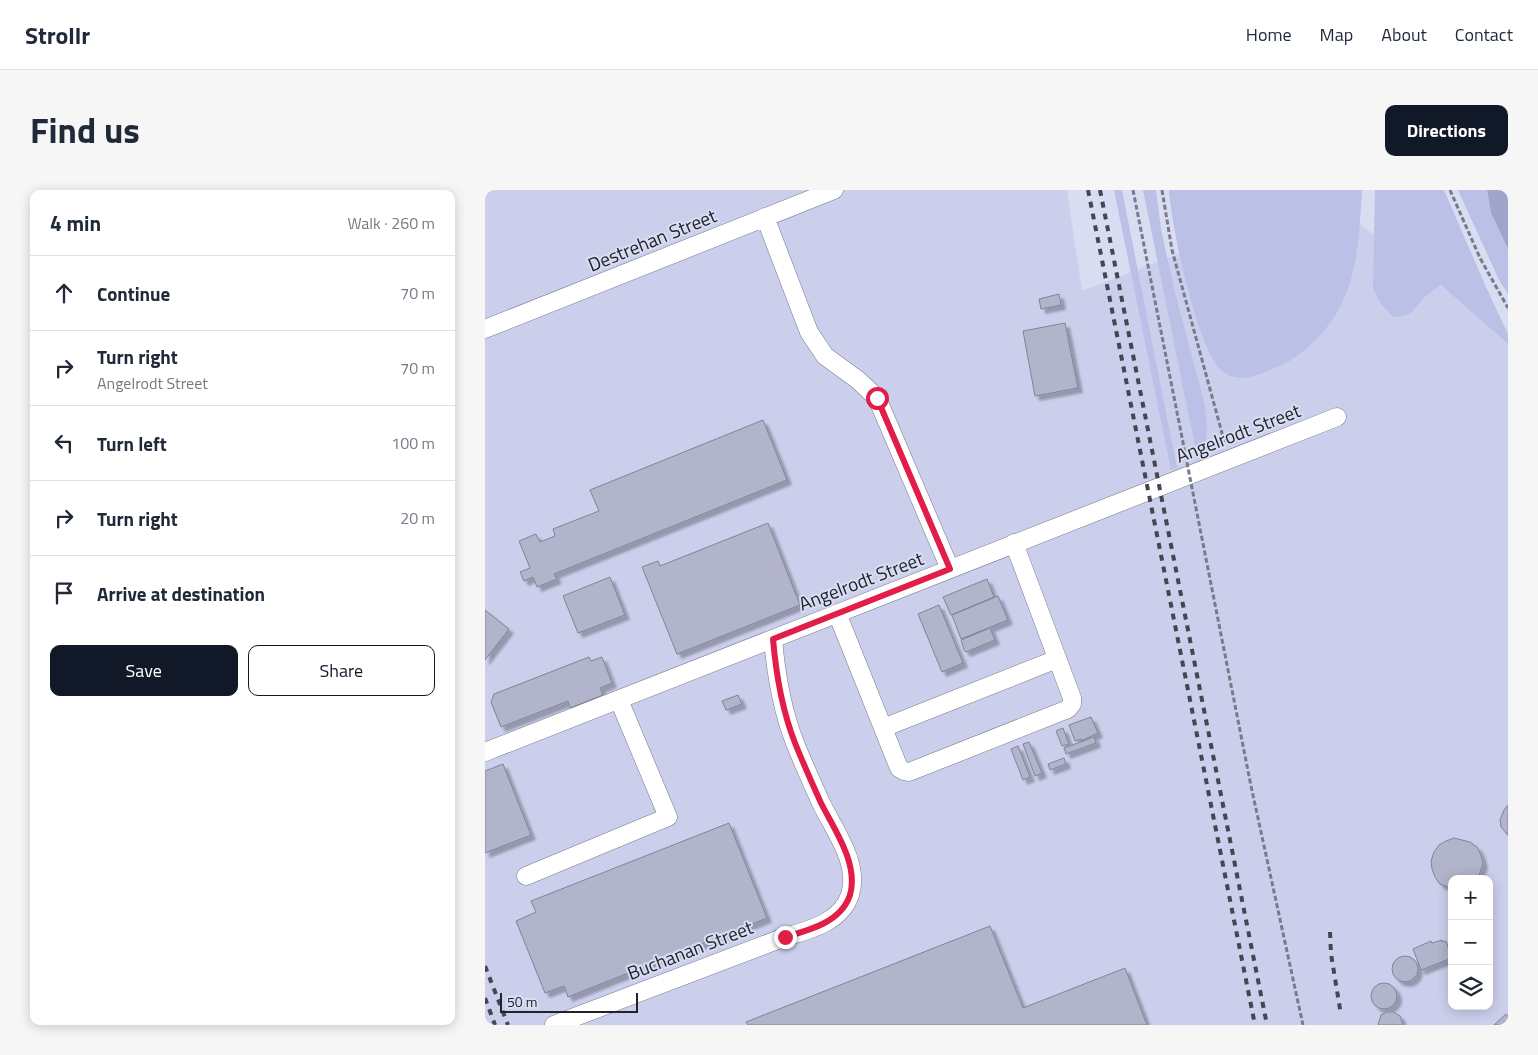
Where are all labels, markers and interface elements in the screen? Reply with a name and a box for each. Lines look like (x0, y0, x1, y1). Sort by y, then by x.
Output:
text: Strollr (25, 17, 90, 53)
text: Home (1246, 21, 1292, 48)
text: Map (1320, 21, 1353, 48)
text: About (1381, 21, 1427, 48)
text: Contact (1455, 21, 1513, 48)
text: Find us (30, 103, 140, 157)
button: Directions (1385, 105, 1508, 156)
street label: Destrehan Street (583, 200, 721, 279)
text: 4 min (50, 207, 101, 239)
text: Walk · 260 m (347, 211, 435, 235)
icon: ahead (50, 279, 78, 307)
text: Continue (97, 279, 170, 308)
text: 70 m (400, 281, 435, 305)
text: Turn right (97, 342, 178, 371)
icon: right (50, 354, 78, 382)
text: 70 m (400, 356, 435, 380)
text: Angelrodt Street (97, 371, 208, 395)
route start (866, 387, 889, 410)
street label: Angelrodt Street (1171, 395, 1305, 470)
icon: left (50, 429, 78, 457)
text: Turn left (97, 429, 167, 458)
text: 100 m (391, 431, 435, 455)
icon: right (50, 504, 78, 532)
text: Turn right (97, 504, 178, 533)
text: 20 m (400, 506, 435, 530)
street label: Angelrodt Street (794, 543, 928, 618)
icon: arrive (50, 579, 78, 607)
text: Arrive at destination (97, 579, 265, 608)
button: Save (50, 645, 238, 696)
button: Share (248, 645, 435, 696)
map controls (1448, 875, 1493, 1010)
button: + (1448, 875, 1493, 920)
street label: Buchanan Street (623, 912, 757, 987)
button: − (1448, 920, 1493, 965)
route end (774, 926, 797, 949)
button: layers (1448, 965, 1493, 1010)
scale bar (500, 990, 637, 1013)
text: 50 m (507, 991, 537, 1012)

